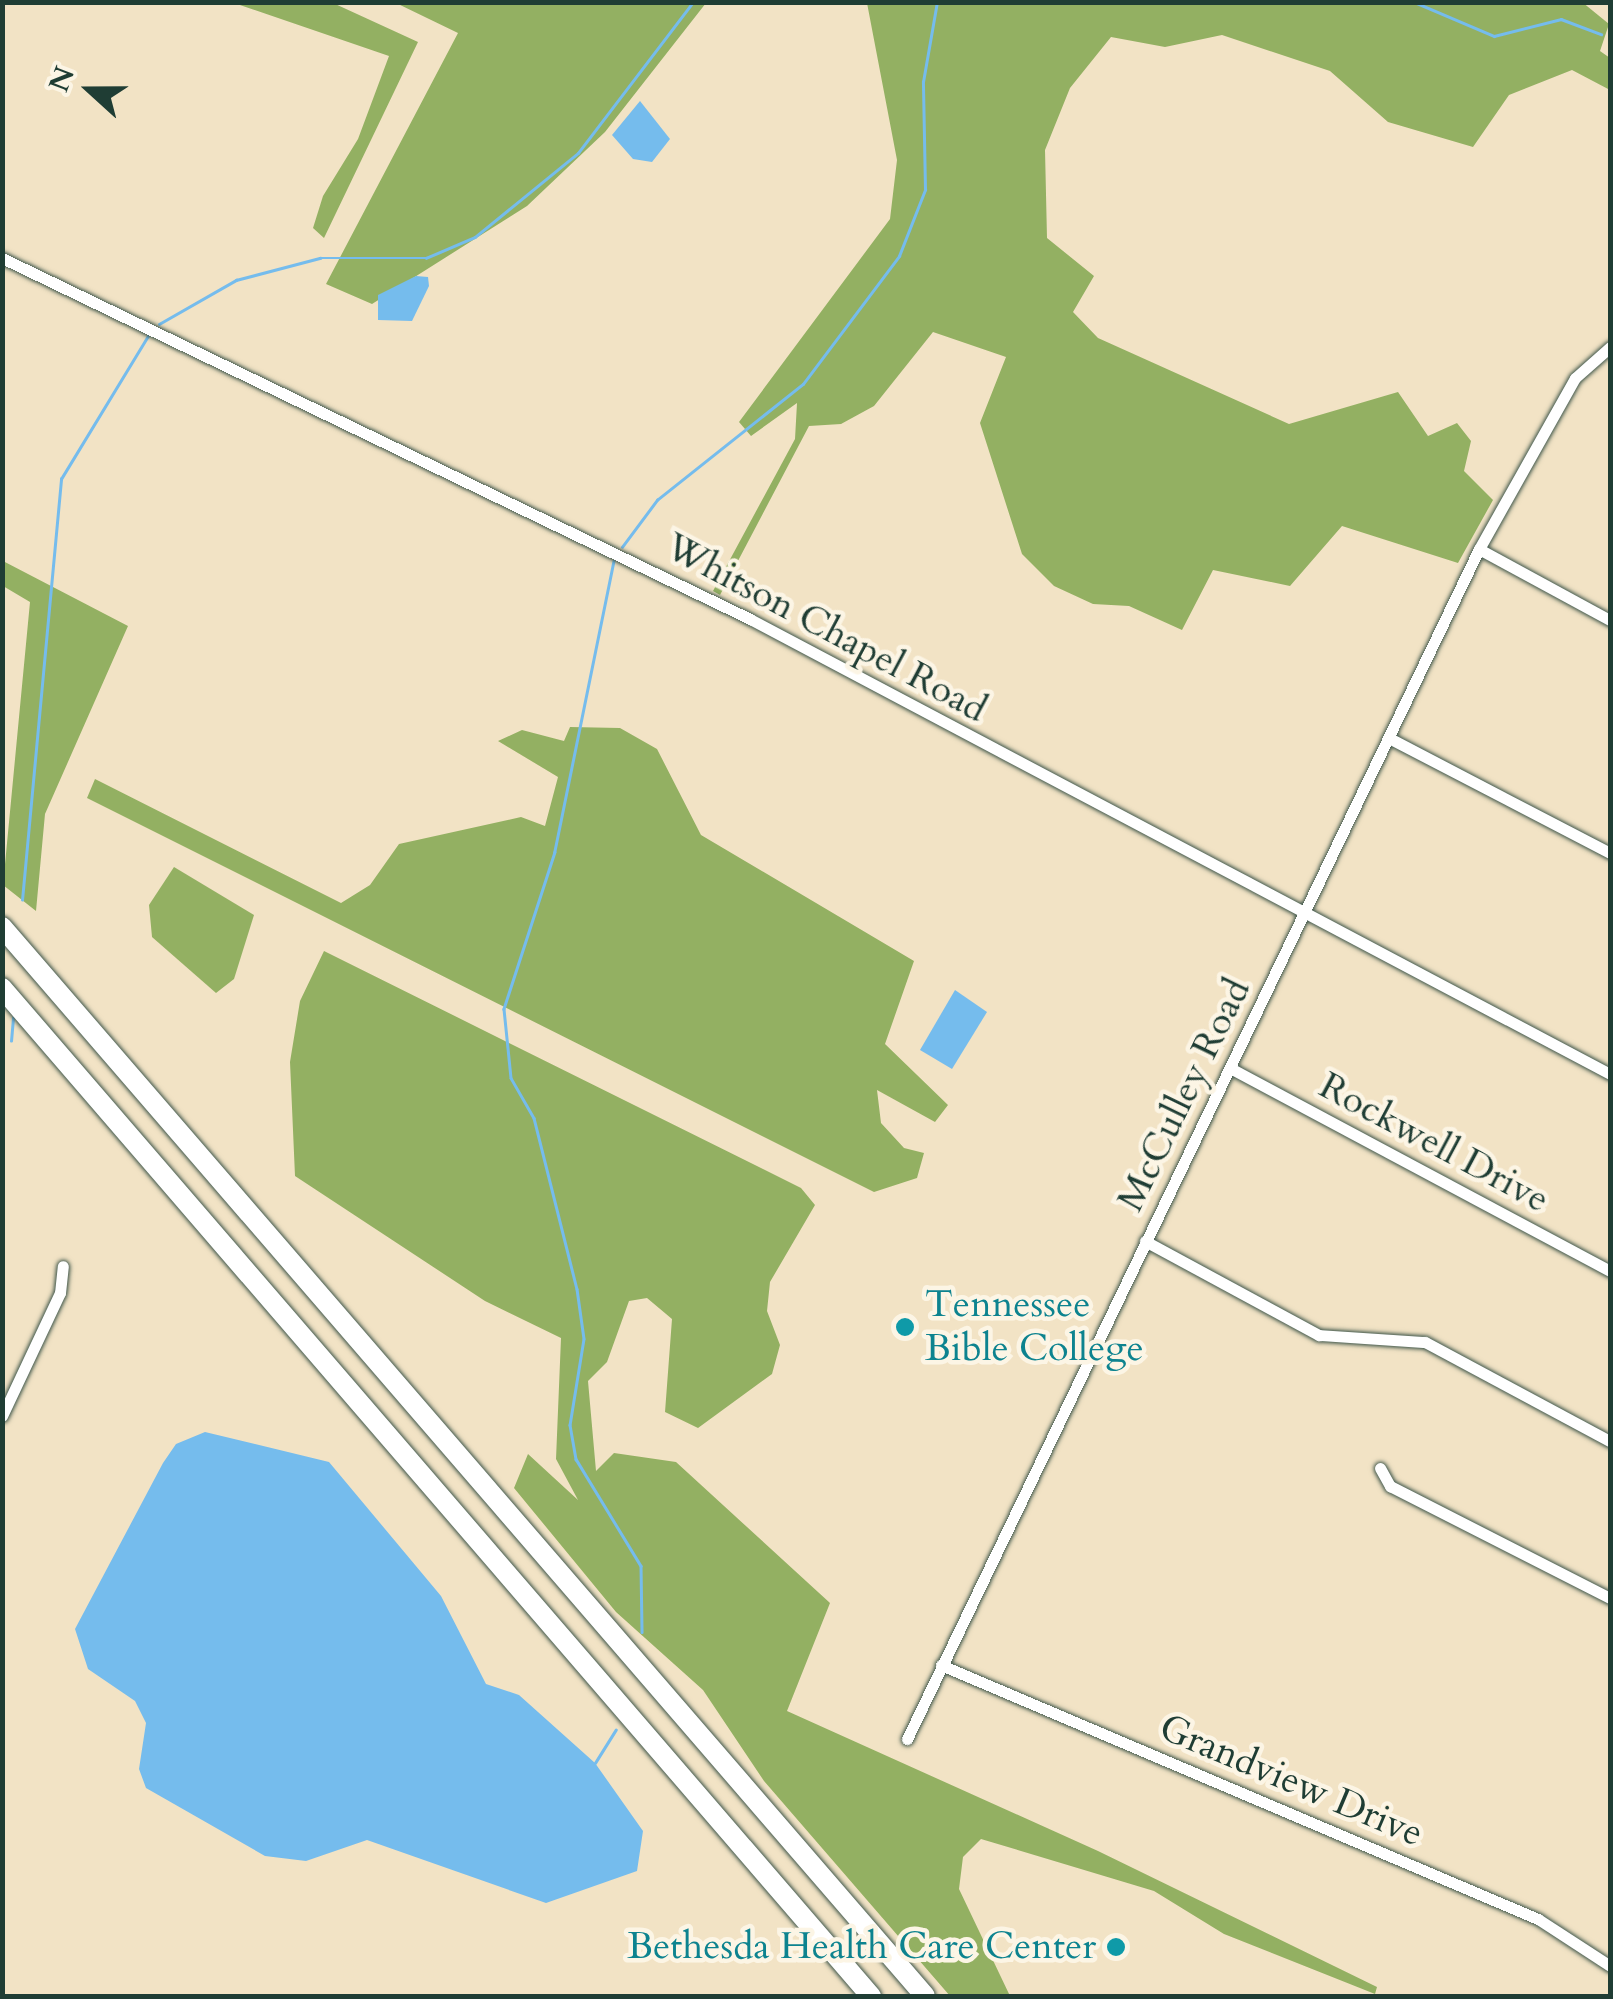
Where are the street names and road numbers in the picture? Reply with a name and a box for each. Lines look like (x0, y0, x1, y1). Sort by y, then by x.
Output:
street label: Whitson Chapel Road (657, 524, 995, 732)
street label: McCulley Road (1108, 971, 1260, 1219)
street label: Rockwell Drive (1311, 1063, 1557, 1223)
street label: Grandview Drive (1152, 1705, 1430, 1857)

